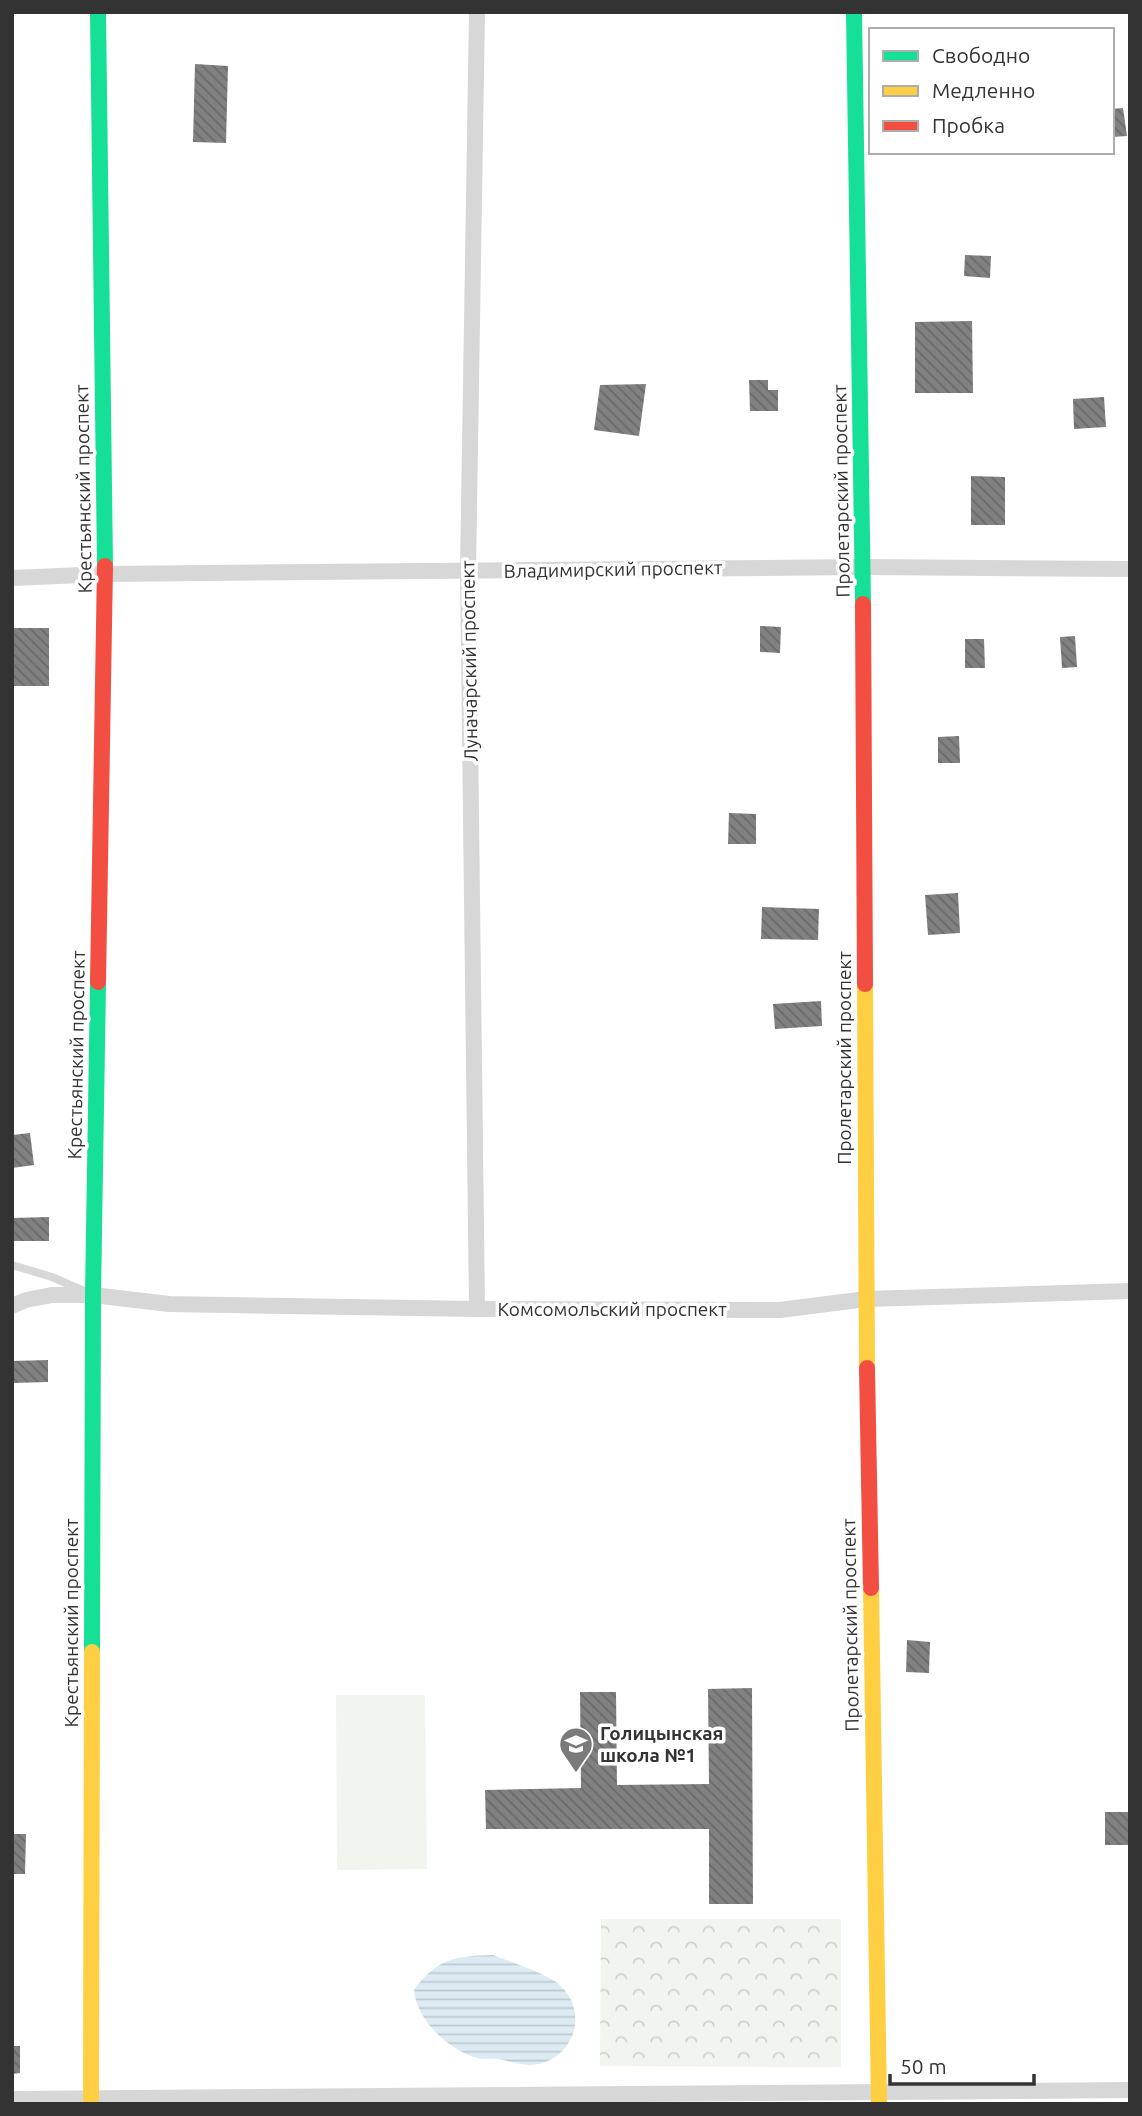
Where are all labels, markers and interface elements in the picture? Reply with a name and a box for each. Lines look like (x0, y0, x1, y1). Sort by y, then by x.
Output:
legend (869, 28, 1114, 154)
text: Свободно (932, 43, 1030, 67)
text: Медленно (932, 78, 1035, 102)
text: Пробка (932, 113, 1005, 137)
street label: Крестьянский проспект (70, 384, 96, 594)
street label: Пролетарский проспект (828, 384, 854, 598)
street label: Владимирский проспект (504, 556, 723, 582)
street label: Луначарский проспект (456, 560, 482, 762)
street label: Крестьянский проспект (63, 950, 89, 1160)
street label: Пролетарский проспект (833, 951, 855, 1165)
street label: Комсомольский проспект (497, 1298, 727, 1320)
street label: Крестьянский проспект (60, 1518, 82, 1727)
street label: Пролетарский проспект (837, 1518, 863, 1732)
place label: Голицынская школа №1 (600, 1722, 724, 1766)
school or university icon: Голицынская школа №1 (557, 1725, 595, 1774)
scale bar (890, 2042, 1034, 2086)
text: 50 m (900, 2054, 947, 2078)

